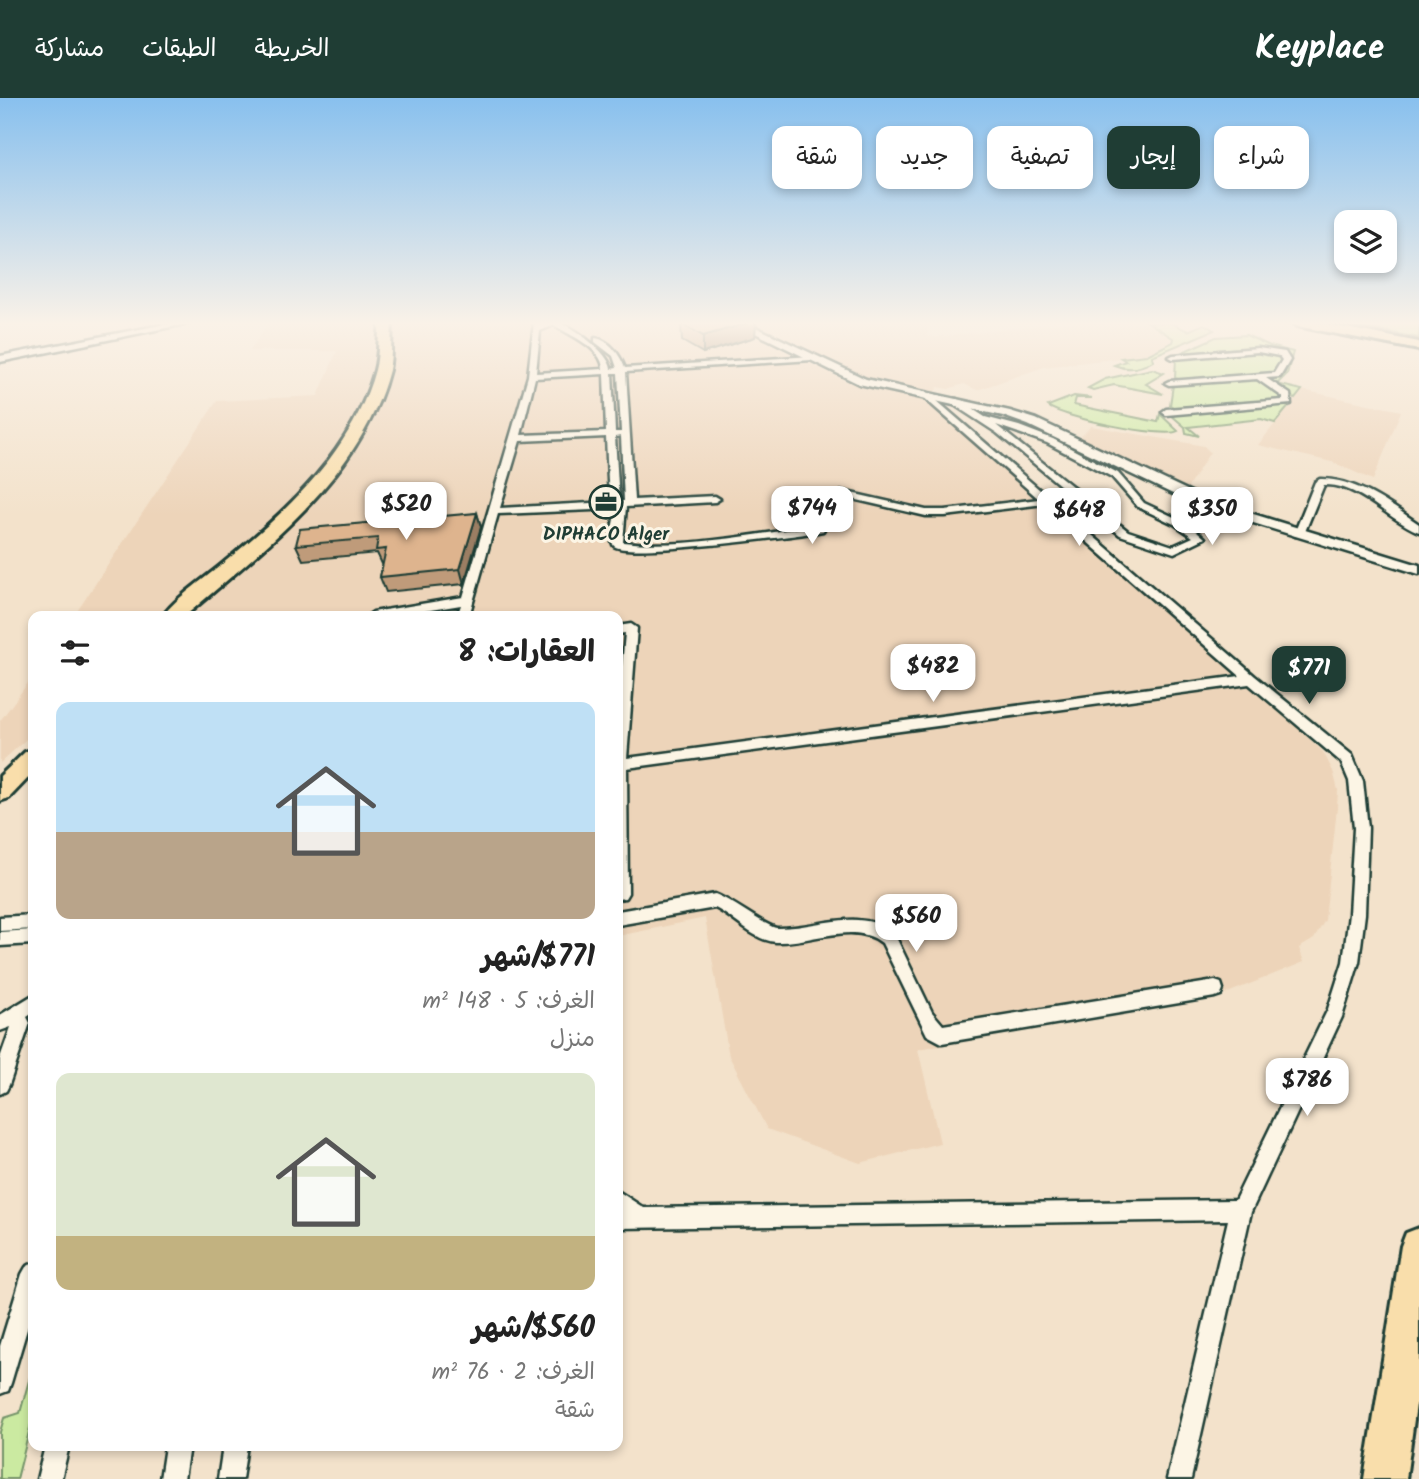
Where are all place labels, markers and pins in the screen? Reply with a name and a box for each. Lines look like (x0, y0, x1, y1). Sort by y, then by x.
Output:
pin: $520 (365, 482, 447, 542)
office icon: DIPHACO Alger (587, 483, 625, 521)
pin: $744 (771, 486, 853, 546)
pin: $350 (1171, 488, 1253, 547)
pin: $648 (1038, 489, 1120, 548)
place label: DIPHACO Alger (543, 520, 670, 550)
pin: $482 (892, 644, 974, 704)
pin: $771 (1268, 646, 1350, 706)
pin: $560 (875, 894, 957, 954)
pin: $786 (1266, 1058, 1348, 1118)

